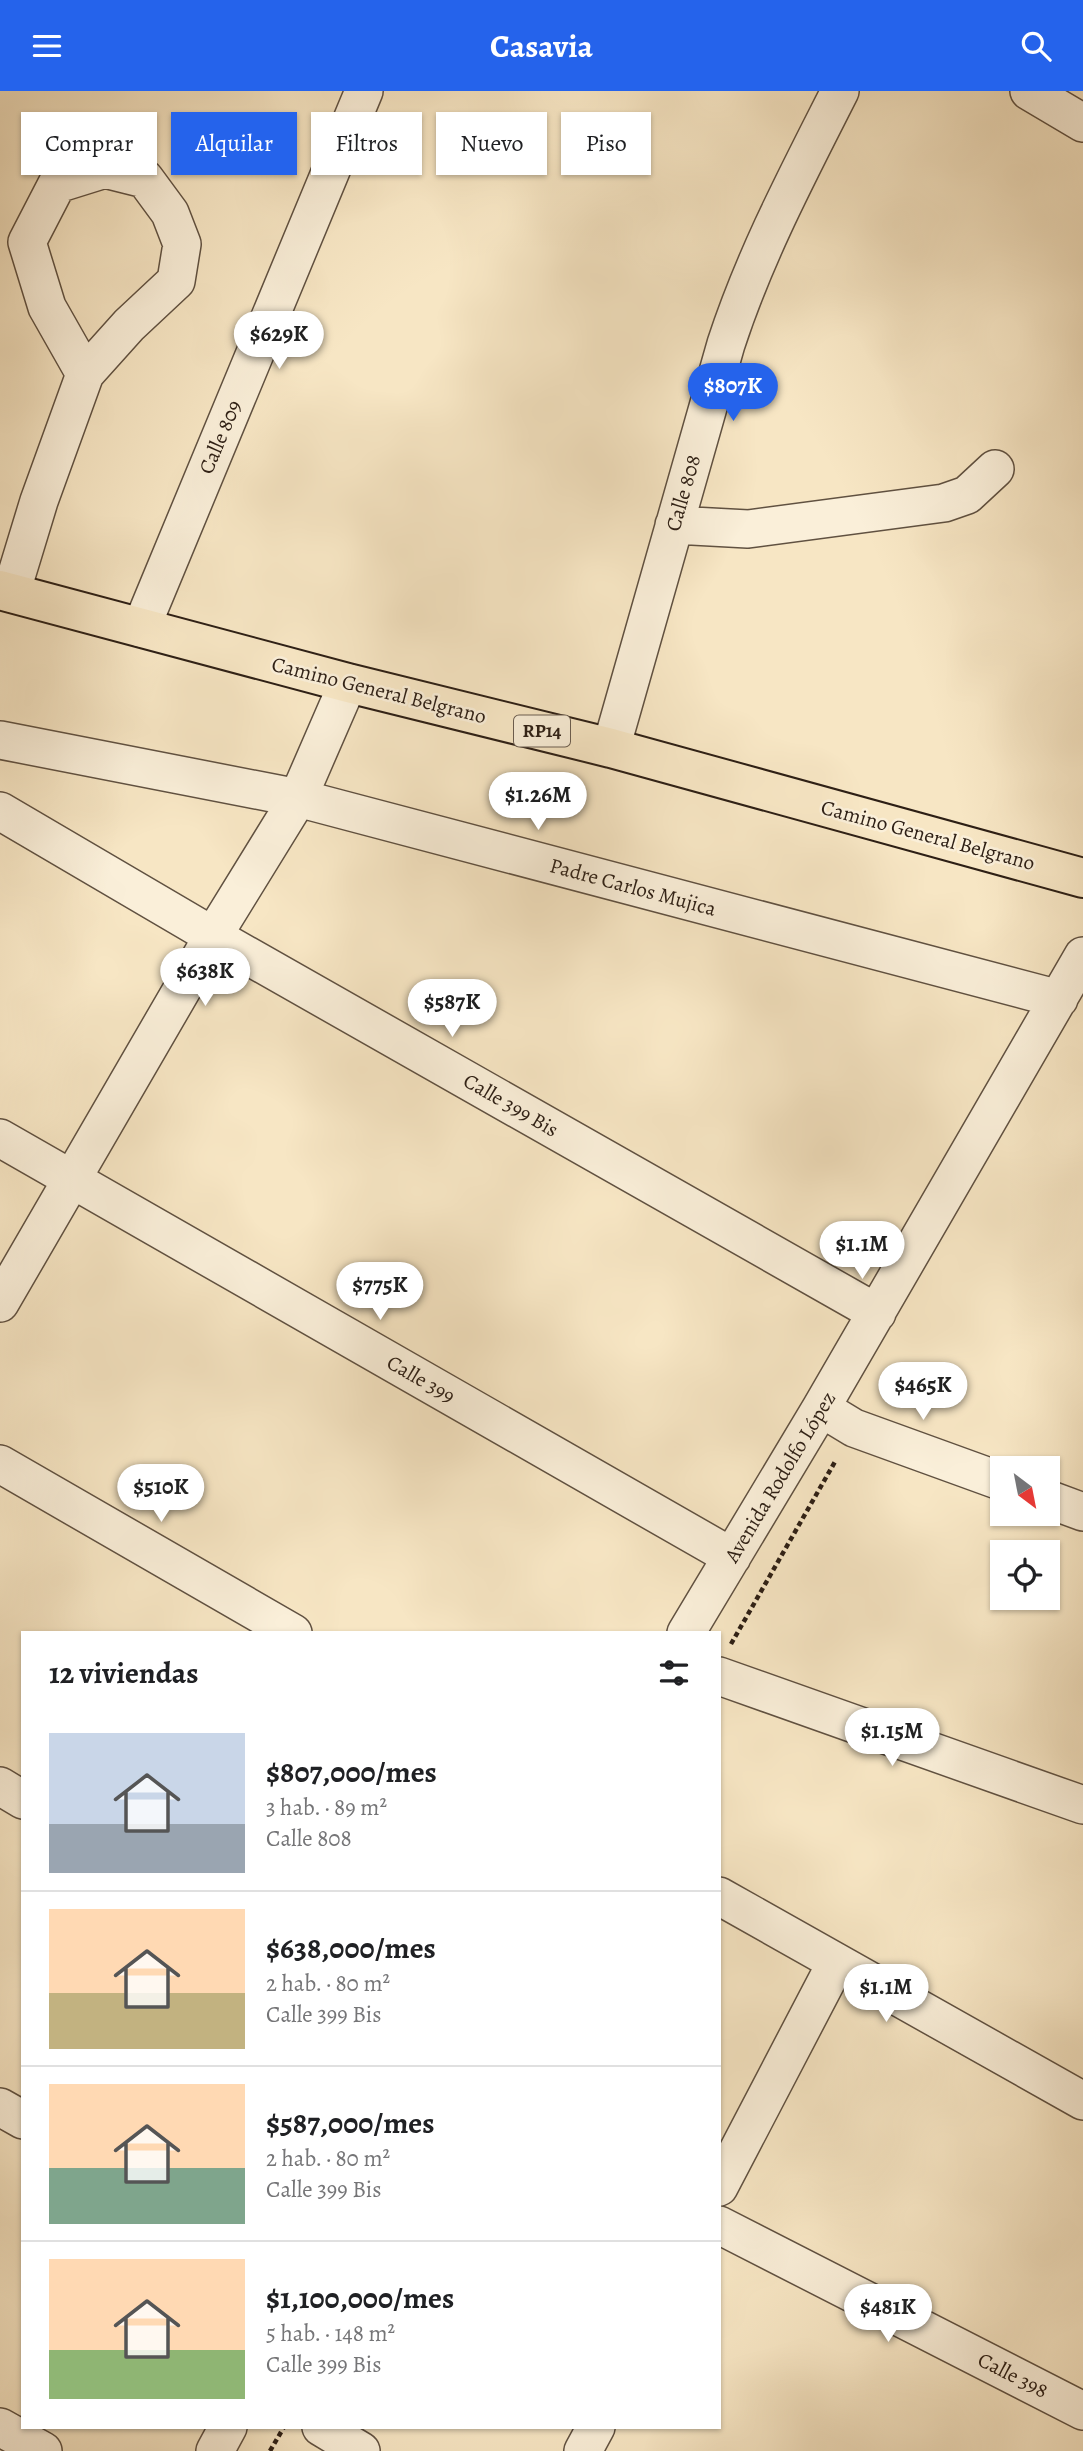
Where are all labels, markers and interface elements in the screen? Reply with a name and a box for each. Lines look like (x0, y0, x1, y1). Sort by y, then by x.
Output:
text: Casavia (490, 24, 593, 68)
icon: menu (28, 27, 66, 65)
icon: search (1017, 27, 1055, 65)
chip: Comprar (21, 112, 157, 175)
chip: Alquilar (171, 112, 297, 175)
chip: Filtros (311, 112, 422, 175)
chip: Nuevo (436, 112, 547, 175)
chip: Piso (561, 112, 651, 175)
pin: $629K (230, 311, 328, 371)
text: $629K (250, 318, 308, 349)
pin: $807K (684, 363, 782, 423)
text: $807K (704, 370, 762, 401)
street label: Calle 809 (192, 396, 248, 478)
street label: Calle 808 (659, 452, 707, 534)
street label: Camino General Belgrano (269, 650, 489, 730)
road number: RP14 (514, 715, 570, 747)
pin: $1.26M (481, 773, 595, 832)
text: $1.26M (505, 779, 571, 810)
street label: Camino General Belgrano (818, 793, 1038, 877)
street label: Padre Carlos Mujica (547, 851, 719, 923)
pin: $638K (156, 949, 254, 1008)
text: $638K (176, 955, 234, 986)
pin: $587K (403, 979, 501, 1039)
text: $587K (424, 986, 480, 1017)
street label: Calle 399 Bis (458, 1067, 564, 1143)
pin: $1.1M (813, 1221, 911, 1281)
text: $1.1M (836, 1228, 888, 1259)
pin: $775K (331, 1263, 429, 1322)
text: $775K (352, 1269, 408, 1300)
street label: Calle 399 (382, 1348, 460, 1410)
pin: $465K (874, 1363, 972, 1422)
text: $465K (894, 1369, 952, 1400)
street label: Avenida Rodolfo López (717, 1386, 842, 1569)
north arrow (990, 1456, 1060, 1526)
map controls (990, 1456, 1060, 1610)
pin: $510K (112, 1465, 210, 1524)
text: $510K (133, 1471, 189, 1502)
button: locate (990, 1540, 1060, 1610)
text: 12 viviendas (49, 1653, 199, 1693)
icon: filters (655, 1654, 693, 1692)
pin: $1.15M (835, 1709, 949, 1768)
text: $1.15M (861, 1715, 923, 1746)
text: $807,000/mes (266, 1752, 437, 1792)
icon: home (105, 1761, 189, 1845)
text: 3 hab. · 89 m² (266, 1792, 387, 1823)
text: Calle 808 (266, 1823, 352, 1854)
text: $638,000/mes (266, 1928, 436, 1968)
icon: home (105, 1937, 189, 2021)
pin: $1.1M (837, 1965, 935, 2024)
text: 2 hab. · 80 m² (266, 1968, 390, 1999)
text: $1.1M (860, 1971, 912, 2002)
text: Calle 399 Bis (266, 1999, 381, 2030)
text: $587,000/mes (266, 2103, 434, 2143)
icon: home (105, 2112, 189, 2196)
text: 2 hab. · 80 m² (266, 2143, 390, 2174)
text: Calle 399 Bis (266, 2174, 381, 2205)
text: $1,100,000/mes (266, 2278, 454, 2318)
pin: $481K (839, 2285, 937, 2344)
icon: home (105, 2287, 189, 2371)
text: $481K (860, 2291, 916, 2322)
text: 5 hab. · 148 m² (266, 2318, 395, 2349)
street label: Calle 398 (973, 2345, 1053, 2405)
text: Calle 399 Bis (266, 2349, 381, 2380)

